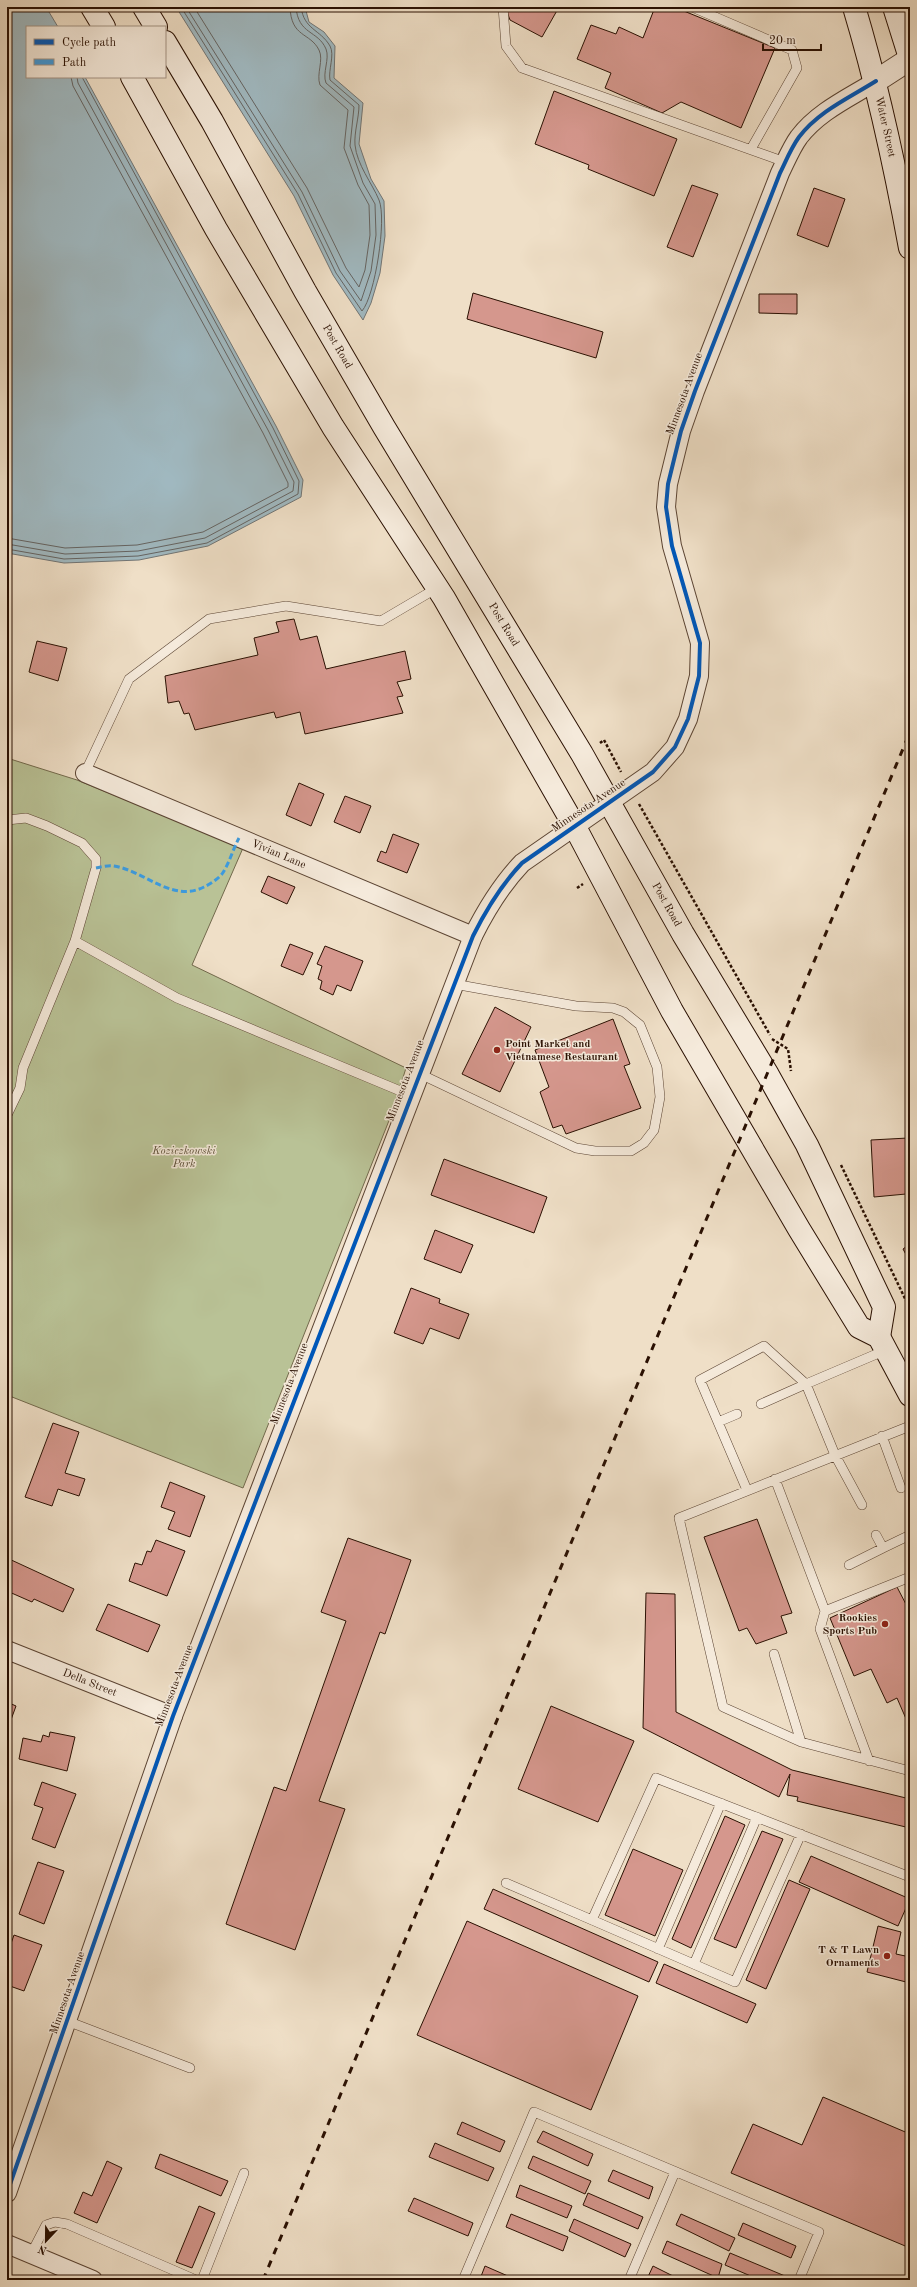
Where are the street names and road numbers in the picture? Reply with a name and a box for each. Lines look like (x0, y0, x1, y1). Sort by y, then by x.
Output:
street label: Water Street (873, 95, 898, 158)
street label: Post Road (320, 323, 354, 371)
street label: Minnesota Avenue (665, 351, 705, 437)
street label: Post Road (486, 601, 521, 648)
street label: Minnesota Avenue (550, 777, 628, 835)
street label: Vivian Lane (250, 838, 308, 871)
street label: Post Road (650, 881, 683, 929)
street label: Minnesota Avenue (385, 1039, 427, 1123)
street label: Minnesota Avenue (269, 1342, 311, 1426)
street label: Minnesota Avenue (154, 1644, 196, 1728)
street label: Della Street (61, 1667, 119, 1699)
street label: Minnesota Avenue (49, 1950, 87, 2036)

